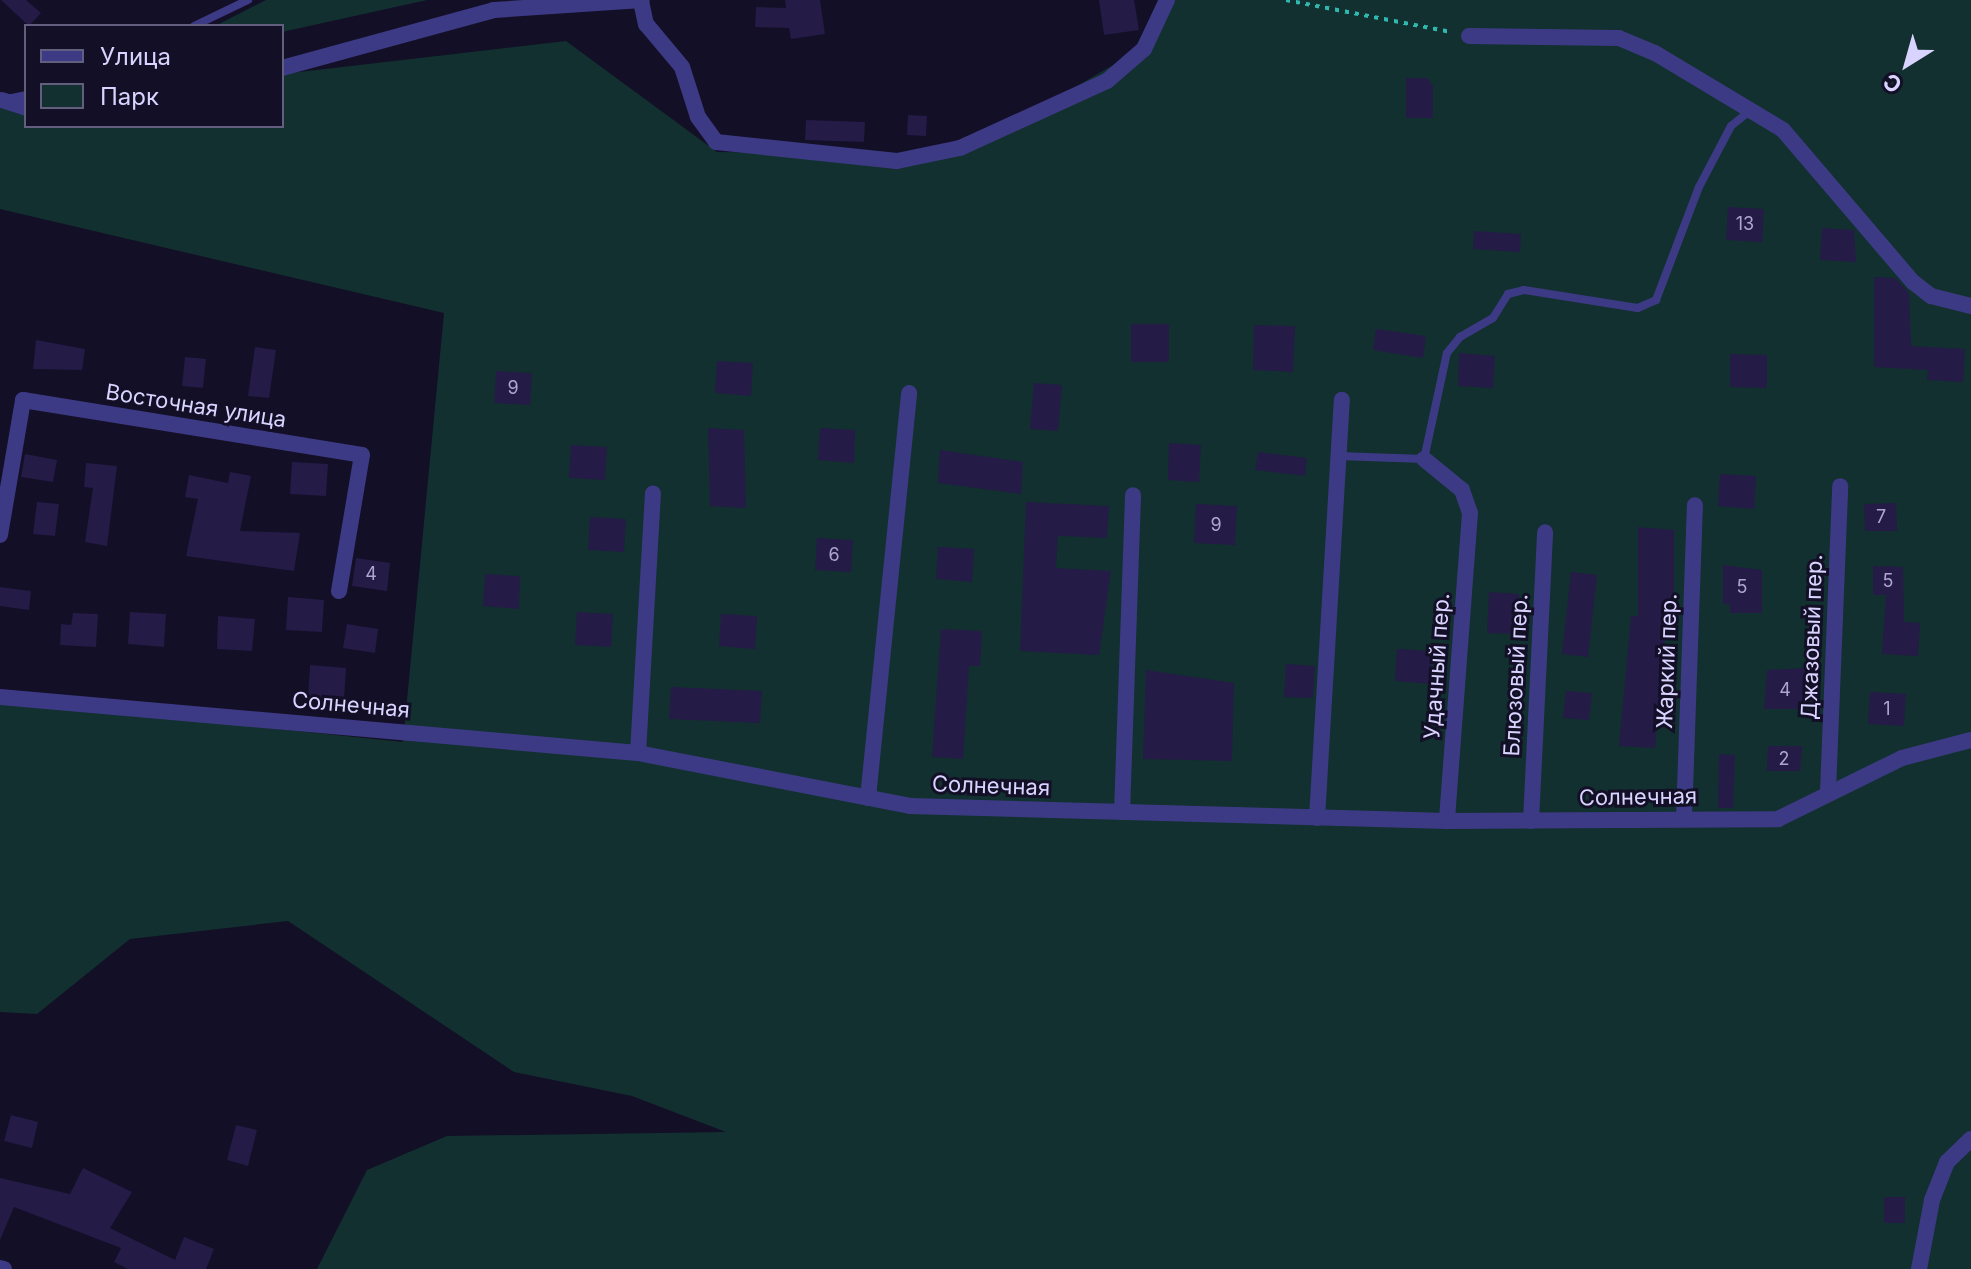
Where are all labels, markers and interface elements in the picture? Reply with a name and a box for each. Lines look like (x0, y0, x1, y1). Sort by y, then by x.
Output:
legend (24, 24, 284, 128)
north arrow (1867, 24, 1947, 104)
text: Улица (100, 42, 171, 71)
text: С (1878, 68, 1907, 98)
text: Парк (100, 82, 159, 111)
house number: 13 (1736, 213, 1754, 235)
house number: 9 (507, 377, 519, 399)
street label: Восточная улица (104, 379, 288, 433)
house number: 7 (1876, 506, 1886, 528)
house number: 9 (1210, 514, 1222, 536)
house number: 6 (828, 544, 840, 566)
street label: Джазовый пер. (1796, 554, 1828, 720)
house number: 4 (365, 563, 377, 585)
house number: 5 (1883, 570, 1893, 592)
house number: 5 (1737, 576, 1747, 598)
street label: Удачный пер. (1419, 592, 1455, 740)
street label: Блюзовый пер. (1499, 593, 1533, 757)
street label: Жаркий пер. (1651, 593, 1683, 729)
house number: 4 (1779, 679, 1791, 701)
street label: Солнечная (291, 687, 411, 723)
house number: 1 (1883, 698, 1891, 720)
house number: 2 (1779, 748, 1789, 770)
street label: Солнечная (931, 771, 1051, 801)
street label: Солнечная (1579, 783, 1697, 811)

